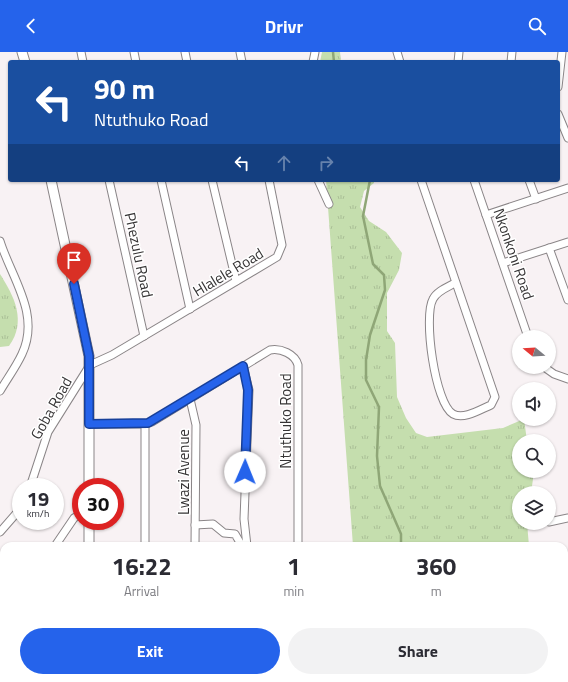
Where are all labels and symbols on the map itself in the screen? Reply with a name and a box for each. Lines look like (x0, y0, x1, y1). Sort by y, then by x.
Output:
street label: Nkonkoni Road (488, 205, 540, 303)
street label: Phezulu Road (119, 210, 159, 300)
street label: Hlalele Road (188, 242, 268, 302)
pin (57, 243, 91, 284)
north arrow (512, 330, 556, 374)
street label: Goba Road (24, 373, 78, 443)
street label: Ntuthuko Road (274, 373, 297, 469)
street label: Lwazi Avenue (172, 429, 195, 515)
position arrow (224, 451, 266, 493)
speed limit sign: 30 (72, 478, 124, 530)

